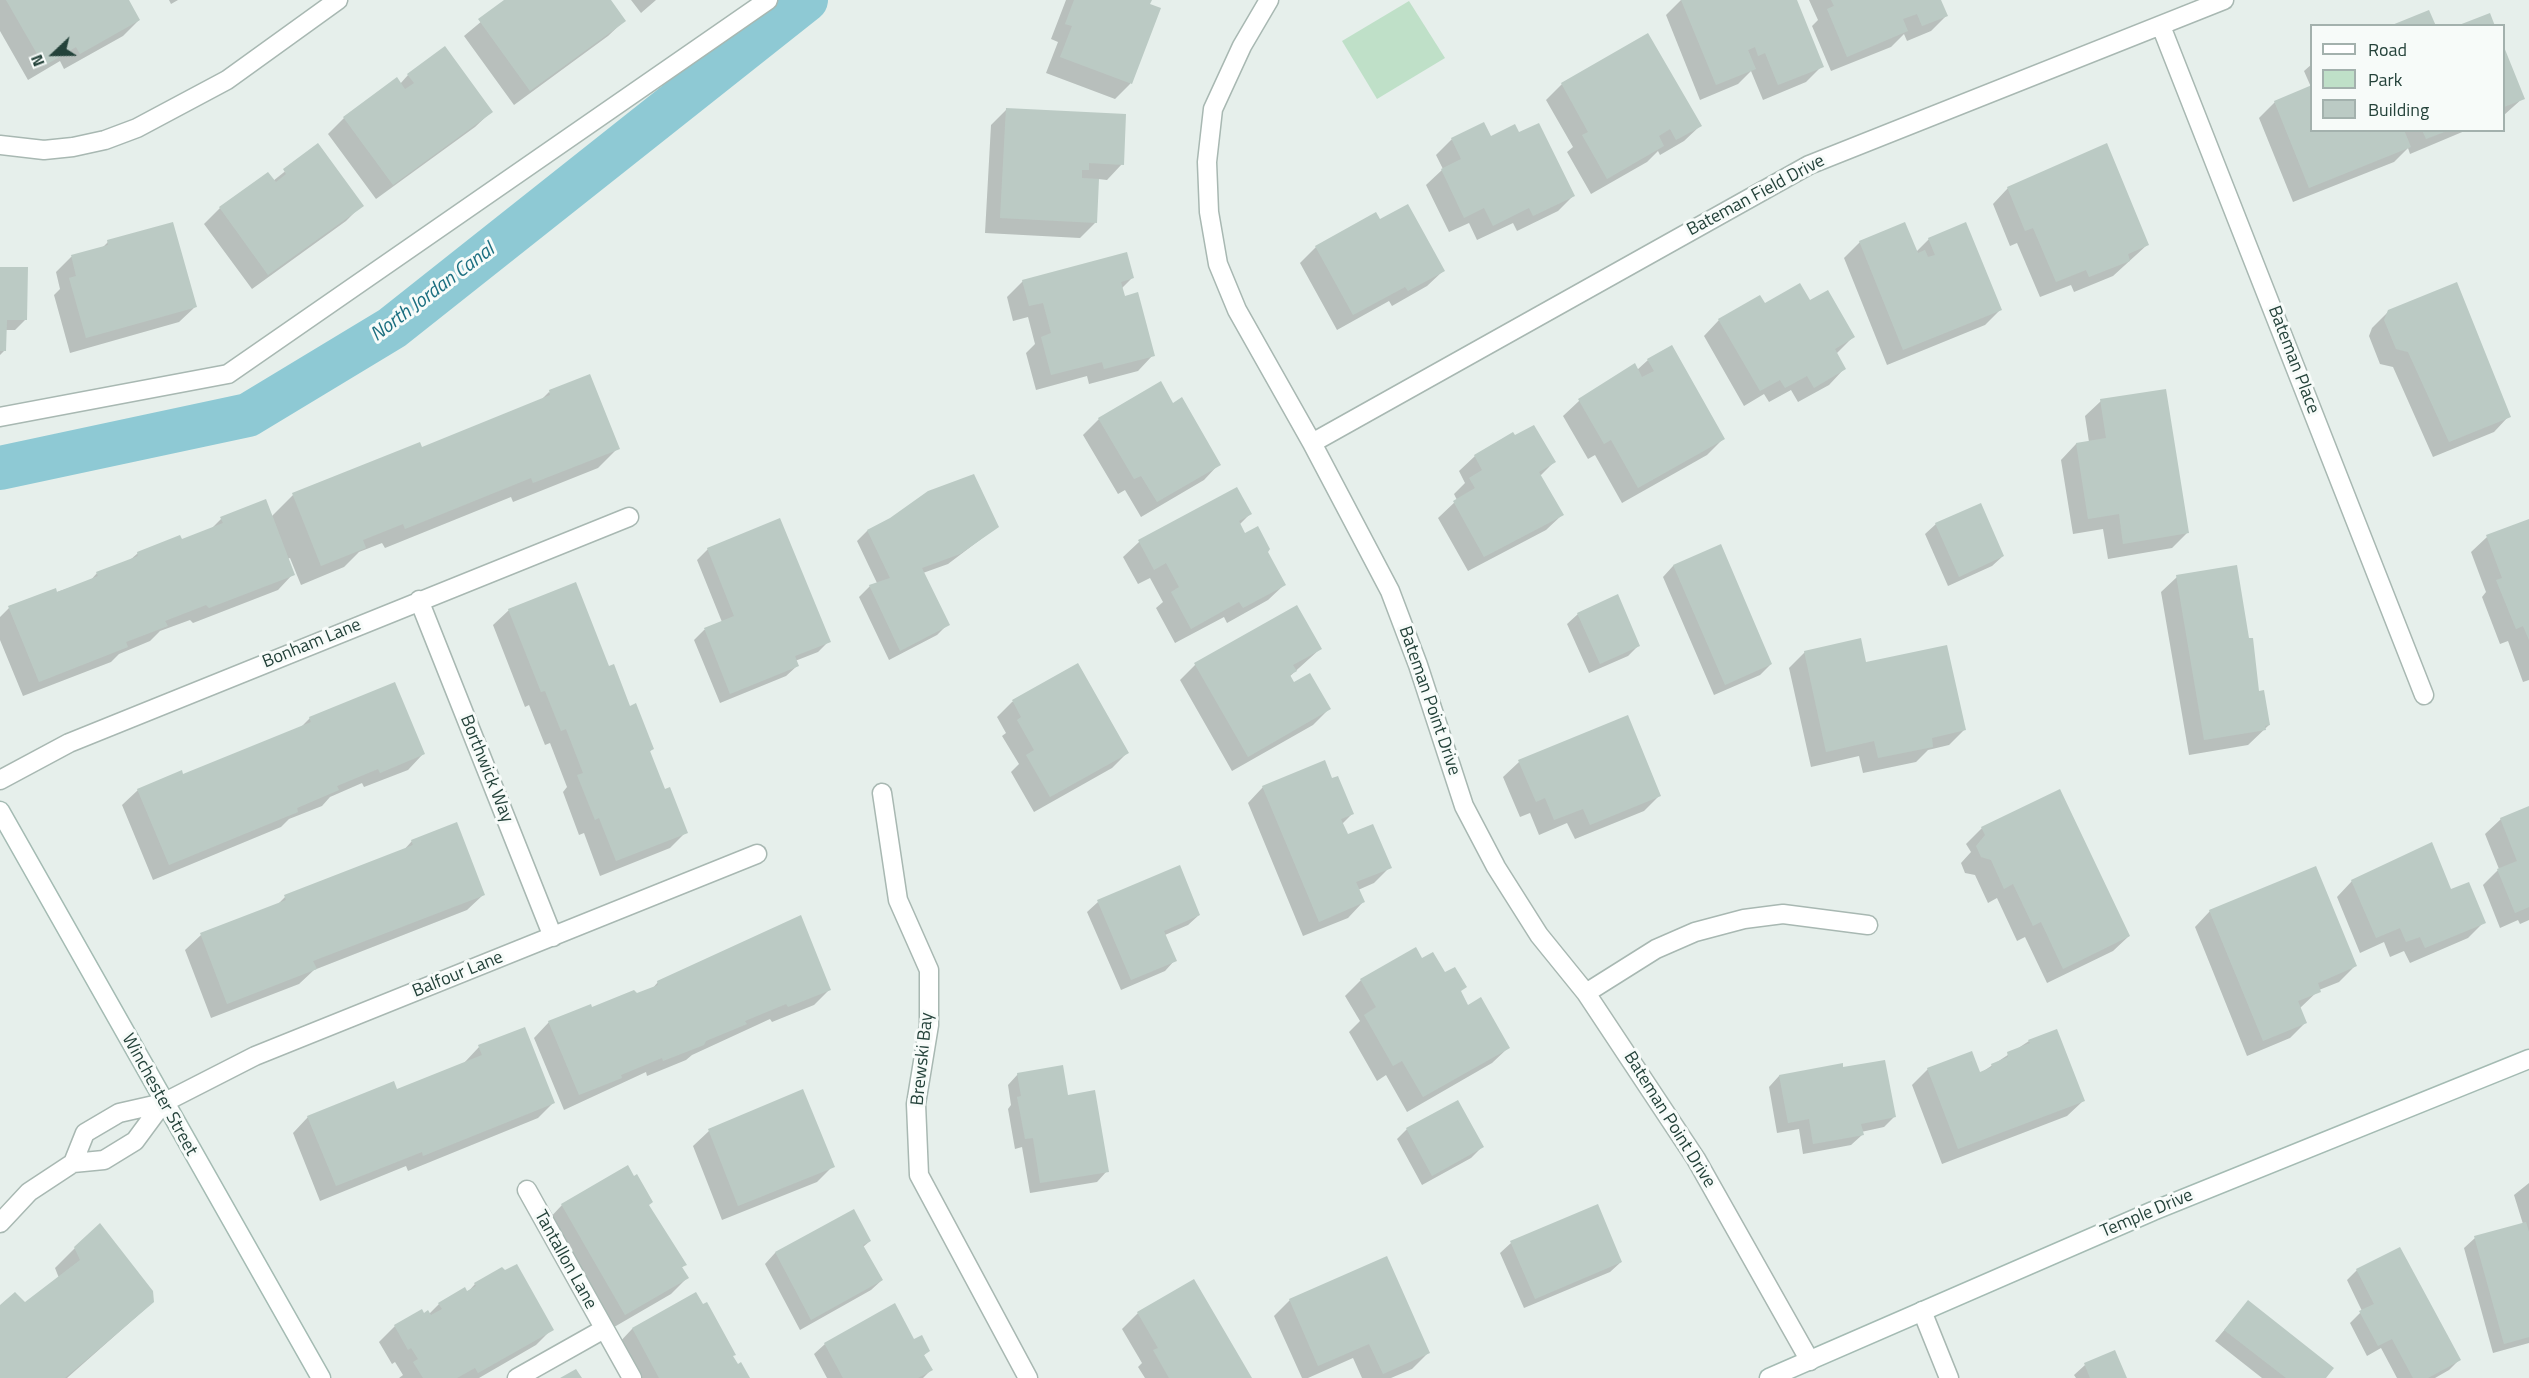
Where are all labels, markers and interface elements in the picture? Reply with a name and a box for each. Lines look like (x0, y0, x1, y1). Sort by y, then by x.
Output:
north arrow (24, 24, 84, 84)
legend (2310, 24, 2505, 132)
text: Road (2368, 36, 2407, 63)
text: N (24, 51, 51, 70)
text: Park (2368, 66, 2402, 93)
text: Building (2368, 96, 2429, 123)
street label: Bateman Field Drive (1684, 151, 1828, 241)
water label: North Jordan Canal (366, 239, 500, 347)
street label: Bateman Place (2263, 303, 2323, 417)
street label: Bonham Lane (260, 614, 364, 674)
street label: Bateman Point Drive (1393, 623, 1465, 779)
street label: Borthwick Way (455, 712, 517, 826)
street label: Balfour Lane (410, 947, 506, 1003)
street label: Brewski Bay (907, 1011, 939, 1107)
street label: Winchester Street (116, 1030, 202, 1160)
street label: Bateman Point Drive (1618, 1048, 1720, 1192)
street label: Temple Drive (2098, 1185, 2196, 1243)
street label: Tantallon Lane (529, 1207, 601, 1313)

